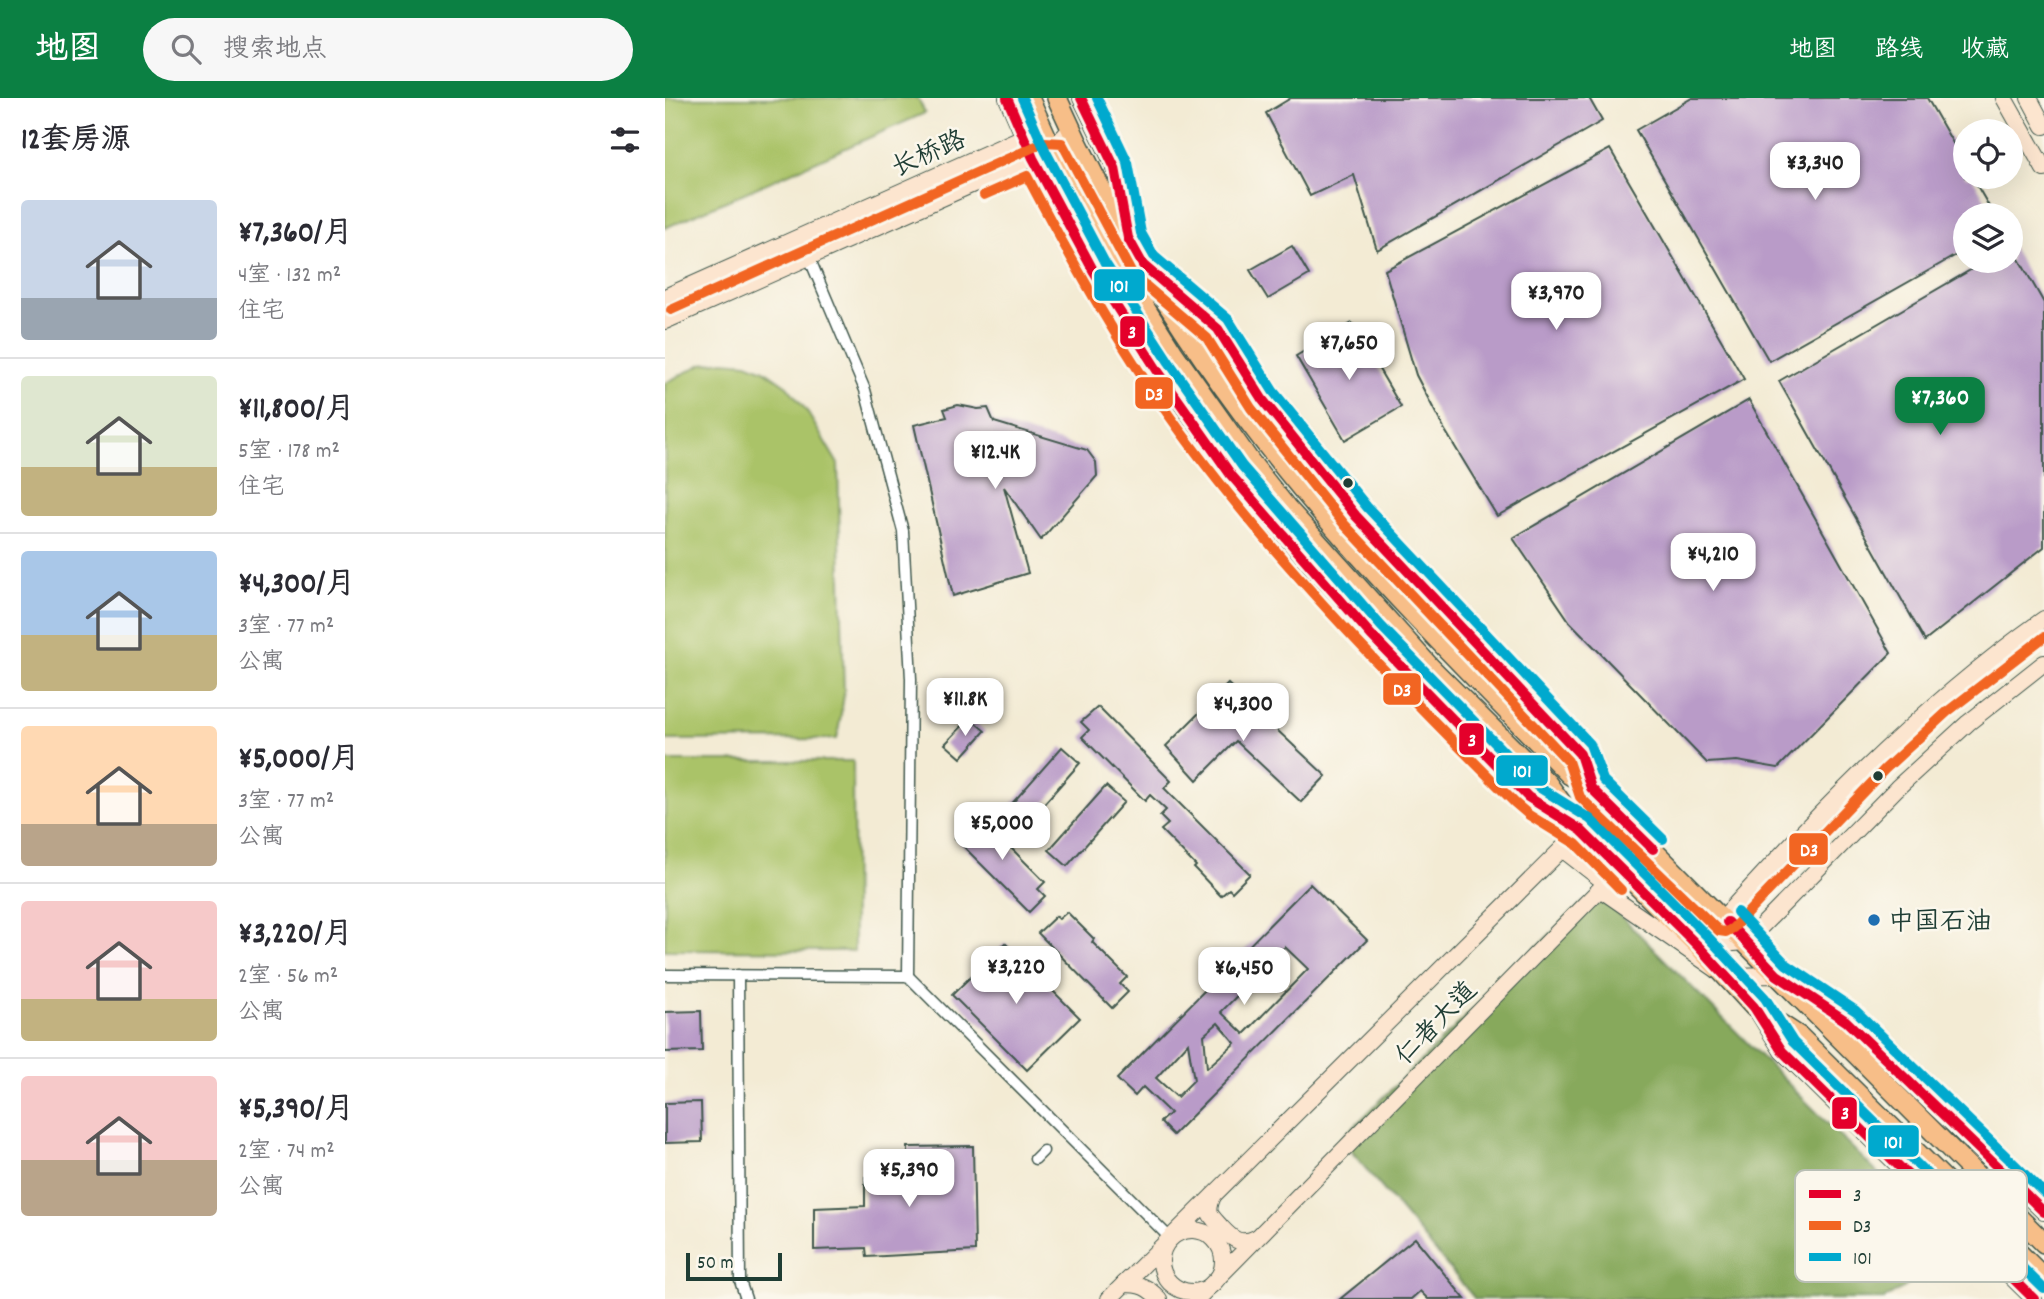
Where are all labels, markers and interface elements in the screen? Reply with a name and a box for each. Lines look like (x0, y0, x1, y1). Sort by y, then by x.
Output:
search box (143, 18, 633, 81)
text: 地图 (35, 28, 101, 75)
icon: search (167, 30, 205, 68)
text: 搜索地点 (223, 32, 327, 69)
text: 地图 (1789, 34, 1837, 68)
text: 路线 (1875, 34, 1923, 68)
text: 收藏 (1961, 34, 2009, 68)
map controls (1953, 119, 2023, 273)
button: locate (1953, 119, 2023, 189)
text: 12套房源 (21, 121, 131, 164)
icon: filters (606, 121, 644, 159)
street label: 长桥路 (886, 122, 973, 188)
pin: ¥3,340 (1758, 142, 1872, 202)
text: ¥3,340 (1786, 148, 1844, 181)
button: layers (1953, 203, 2023, 273)
text: ¥7,360/月 (238, 214, 353, 257)
icon: home (77, 228, 161, 312)
text: 4室 · 132 m² (238, 260, 341, 293)
line badge: 101 (1093, 268, 1146, 302)
pin: ¥3,970 (1499, 272, 1613, 332)
text: 101 (1110, 275, 1128, 302)
text: ¥3,970 (1527, 278, 1585, 311)
text: 住宅 (238, 296, 284, 329)
line badge: 3 (1119, 315, 1146, 348)
text: 3 (1128, 321, 1136, 348)
pin: ¥7,650 (1292, 322, 1406, 382)
text: ¥7,650 (1320, 328, 1378, 361)
line badge: D3 (1134, 376, 1174, 410)
pin: ¥7,360 (1883, 378, 1997, 437)
text: D3 (1145, 383, 1163, 410)
text: ¥7,360 (1911, 383, 1969, 416)
text: ¥11,800/月 (238, 390, 355, 433)
icon: home (77, 404, 161, 488)
pin: ¥12.4K (938, 432, 1052, 491)
text: 5室 · 178 m² (238, 436, 340, 469)
text: ¥12.4K (970, 437, 1020, 470)
text: 住宅 (238, 472, 284, 505)
unlabelled marker (1341, 476, 1355, 490)
pin: ¥4,210 (1656, 533, 1770, 593)
text: ¥4,210 (1687, 539, 1739, 572)
text: ¥4,300/月 (238, 565, 355, 608)
icon: home (77, 579, 161, 663)
text: 3室 · 77 m² (238, 611, 334, 644)
text: 公寓 (238, 647, 284, 680)
line badge: D3 (1382, 672, 1422, 706)
pin: ¥11.8K (908, 678, 1022, 738)
text: D3 (1393, 679, 1411, 706)
text: ¥11.8K (943, 684, 987, 717)
pin: ¥4,300 (1186, 684, 1300, 743)
text: ¥4,300 (1213, 689, 1273, 722)
line badge: 3 (1458, 722, 1485, 756)
text: 3 (1468, 729, 1476, 756)
text: ¥5,000/月 (238, 740, 360, 783)
icon: home (77, 754, 161, 838)
line badge: 101 (1495, 754, 1549, 787)
text: 101 (1513, 760, 1531, 787)
unlabelled marker (1871, 769, 1885, 783)
text: 3室 · 77 m² (238, 786, 334, 819)
pin: ¥5,000 (945, 802, 1059, 862)
text: ¥5,000 (970, 808, 1034, 841)
text: 公寓 (238, 822, 284, 855)
line badge: D3 (1788, 832, 1829, 866)
text: D3 (1800, 839, 1818, 866)
place label: 中国石油 (1888, 905, 1992, 942)
marker: 中国石油 (1866, 912, 1882, 928)
text: ¥3,220/月 (238, 915, 353, 958)
icon: home (77, 929, 161, 1013)
pin: ¥3,220 (959, 946, 1073, 1006)
pin: ¥6,450 (1187, 948, 1301, 1007)
text: ¥3,220 (987, 952, 1045, 985)
text: ¥6,450 (1214, 953, 1274, 986)
text: 2室 · 56 m² (238, 961, 338, 994)
street label: 仁者大道 (1388, 974, 1487, 1075)
text: 公寓 (238, 997, 284, 1030)
text: ¥5,390/月 (238, 1090, 354, 1133)
line badge: 3 (1831, 1096, 1858, 1130)
text: 3 (1841, 1102, 1849, 1129)
icon: home (77, 1104, 161, 1188)
line badge: 101 (1867, 1124, 1920, 1158)
text: 101 (1884, 1131, 1902, 1158)
text: 2室 · 74 m² (238, 1136, 335, 1169)
pin: ¥5,390 (852, 1150, 966, 1209)
text: ¥5,390 (879, 1155, 939, 1188)
legend (1795, 1170, 2027, 1282)
text: 公寓 (238, 1172, 284, 1205)
text: 3 (1853, 1184, 1861, 1211)
text: D3 (1853, 1215, 1871, 1242)
text: 101 (1853, 1247, 1872, 1274)
scale bar (686, 1250, 782, 1282)
text: 50 m (697, 1251, 734, 1278)

